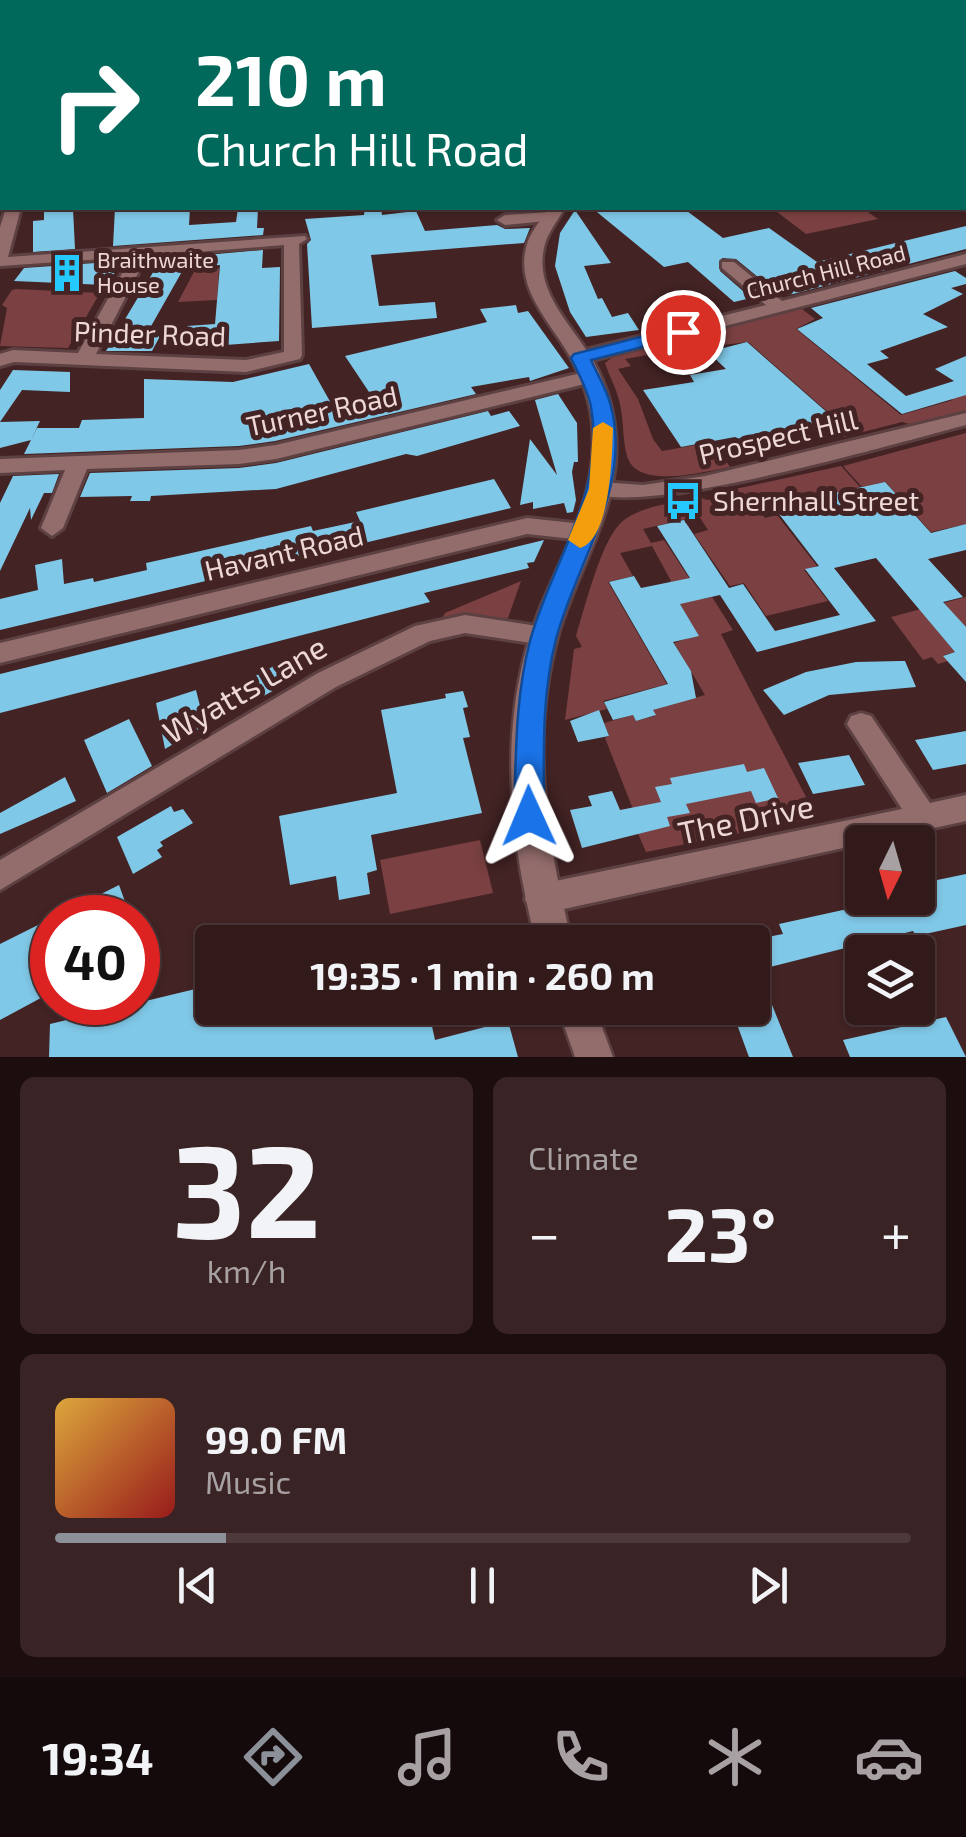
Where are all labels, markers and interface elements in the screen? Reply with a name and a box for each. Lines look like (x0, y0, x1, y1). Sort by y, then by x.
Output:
text: 210 m (195, 36, 387, 120)
icon: right (30, 40, 160, 170)
text: Church Hill Road (195, 121, 529, 175)
street label: Church Hill Road (743, 239, 908, 303)
place label: Braithwaite House (97, 246, 214, 297)
building icon: Braithwaite House (46, 252, 88, 294)
pin (641, 290, 726, 375)
icon: arrive (656, 305, 711, 360)
street label: Pinder Road (73, 313, 227, 353)
street label: Turner Road (243, 377, 400, 443)
street label: Prospect Hill (695, 401, 861, 471)
bus stop icon: Shernhall Street (662, 480, 704, 522)
place label: Shernhall Street (713, 483, 919, 517)
street label: Havant Road (201, 517, 366, 587)
street label: Wyatts Lane (156, 626, 332, 750)
position arrow (477, 764, 581, 868)
street label: The Drive (674, 785, 817, 851)
north arrow (845, 825, 935, 915)
map controls (845, 825, 935, 1025)
speed limit sign: 40 (30, 895, 160, 1025)
button: layers (845, 935, 935, 1025)
text: 19:35 · 1 min · 260 m (310, 952, 655, 998)
text: 32 (172, 1108, 321, 1264)
text: Climate (528, 1138, 639, 1176)
text: 23° (664, 1187, 776, 1277)
text: − (528, 1199, 560, 1265)
text: + (881, 1199, 911, 1265)
text: km/h (207, 1251, 286, 1289)
text: 99.0 FM (205, 1416, 347, 1462)
text: Music (205, 1462, 291, 1500)
icon: previous (170, 1558, 225, 1613)
icon: pause (455, 1558, 510, 1613)
icon: next (741, 1558, 796, 1613)
icon: directions (238, 1722, 308, 1792)
icon: music (392, 1722, 462, 1792)
icon: phone (546, 1722, 616, 1792)
icon: climate (700, 1722, 770, 1792)
icon: car (854, 1722, 924, 1792)
text: 19:34 (42, 1730, 154, 1784)

